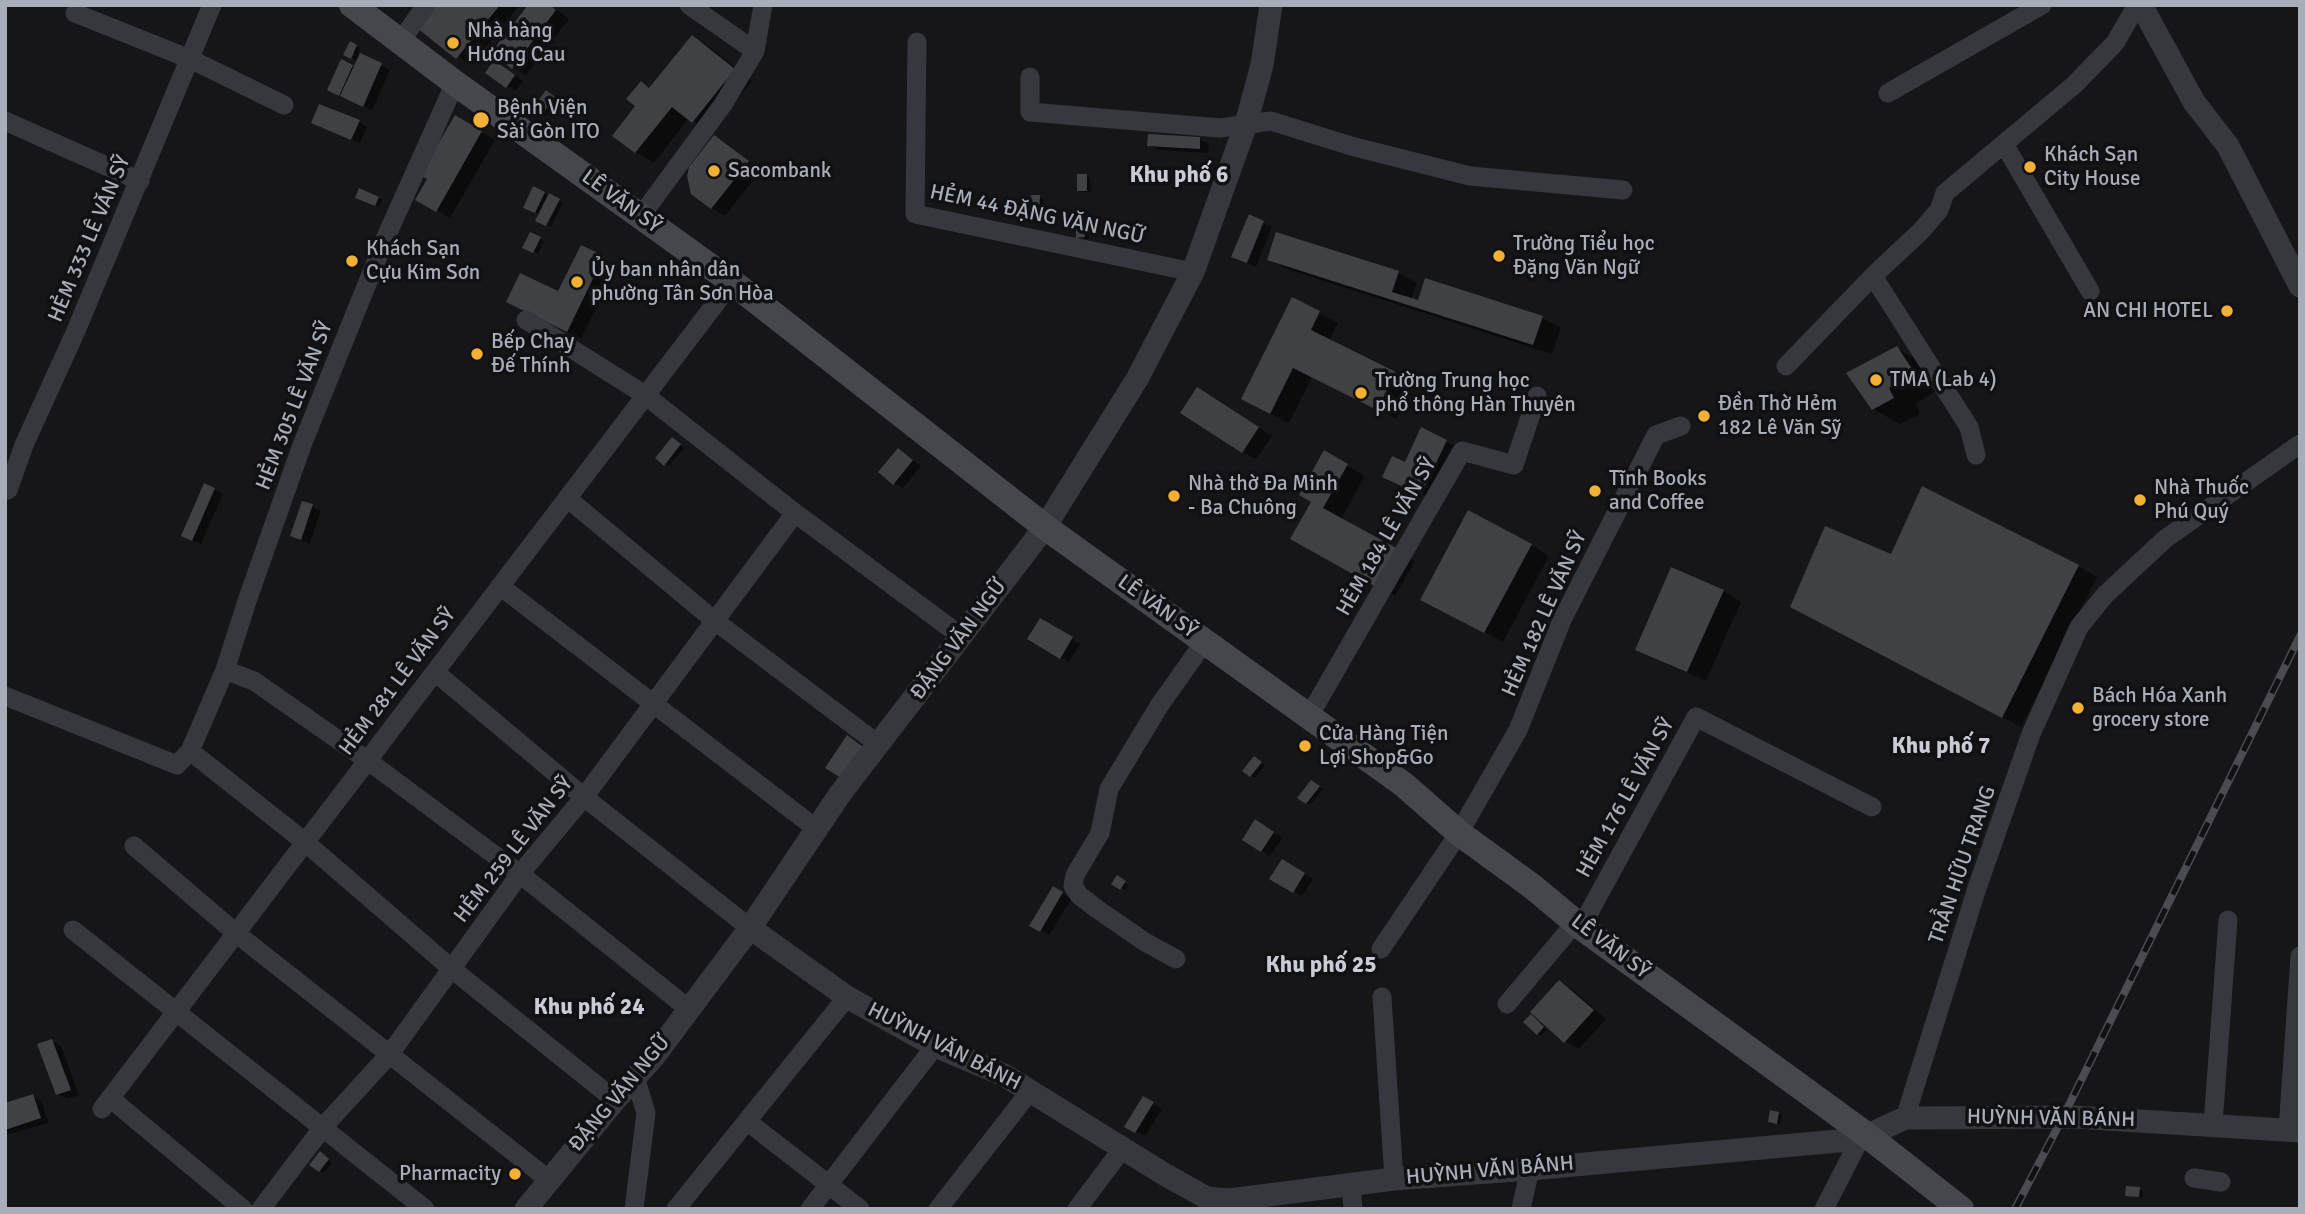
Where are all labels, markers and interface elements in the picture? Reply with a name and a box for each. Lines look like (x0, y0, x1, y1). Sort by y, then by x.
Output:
place label: Nhà hàng Hương Cau (467, 18, 566, 68)
marker: Nhà hàng Hương Cau (445, 35, 461, 51)
place label: Bệnh Viện Sài Gòn ITO (497, 95, 600, 145)
marker: Bệnh Viện Sài Gòn ITO (471, 110, 491, 130)
place label: Khách Sạn City House (2044, 142, 2140, 192)
street label: HẺM 333 LÊ VĂN SỸ (44, 152, 136, 326)
place label: Sacombank (728, 158, 831, 184)
marker: Khách Sạn City House (2022, 159, 2038, 175)
district label: Khu phố 6 (1130, 162, 1228, 190)
marker: Sacombank (706, 163, 722, 179)
street label: LÊ VĂN SỸ (576, 165, 666, 239)
street label: HẺM 44 ĐẶNG VĂN NGỮ (927, 180, 1147, 250)
place label: Trường Tiểu học Đặng Văn Ngữ (1513, 231, 1655, 281)
place label: Khách Sạn Cựu Kim Sơn (366, 236, 480, 286)
marker: Trường Tiểu học Đặng Văn Ngữ (1491, 248, 1507, 264)
marker: Khách Sạn Cựu Kim Sơn (344, 253, 360, 269)
place label: Ủy ban nhân dân phường Tân Sơn Hòa (591, 257, 774, 307)
marker: Ủy ban nhân dân phường Tân Sơn Hòa (569, 274, 585, 290)
place label: AN CHI HOTEL (2083, 298, 2213, 324)
marker: AN CHI HOTEL (2219, 303, 2235, 319)
street label: HẺM 305 LÊ VĂN SỸ (251, 318, 339, 494)
place label: Bếp Chay Đế Thính (491, 329, 574, 379)
marker: Bếp Chay Đế Thính (469, 346, 485, 362)
place label: TMA (Lab 4) (1890, 367, 1997, 393)
place label: Trường Trung học phổ thông Hàn Thuyên (1375, 368, 1576, 418)
marker: TMA (Lab 4) (1868, 372, 1884, 388)
marker: Trường Trung học phổ thông Hàn Thuyên (1353, 385, 1369, 401)
place label: Đền Thờ Hẻm 182 Lê Văn Sỹ (1718, 391, 1841, 441)
marker: Đền Thờ Hẻm 182 Lê Văn Sỹ (1696, 408, 1712, 424)
street label: HẺM 184 LÊ VĂN SỸ (1332, 453, 1442, 621)
place label: Tĩnh Books and Coffee (1609, 466, 1707, 516)
place label: Nhà thờ Đa Minh - Ba Chuông (1188, 471, 1338, 521)
place label: Nhà Thuốc Phú Quý (2154, 475, 2249, 525)
marker: Tĩnh Books and Coffee (1587, 483, 1603, 499)
marker: Nhà thờ Đa Minh - Ba Chuông (1166, 488, 1182, 504)
marker: Nhà Thuốc Phú Quý (2132, 492, 2148, 508)
street label: HẺM 182 LÊ VĂN SỸ (1497, 527, 1593, 701)
street label: LÊ VĂN SỸ (1112, 570, 1202, 644)
street label: ĐẶNG VĂN NGỮ (906, 575, 1012, 705)
street label: HẺM 281 LÊ VĂN SỸ (334, 603, 462, 761)
place label: Bách Hóa Xanh grocery store (2092, 683, 2227, 733)
marker: Bách Hóa Xanh grocery store (2070, 700, 2086, 716)
street label: HẺM 176 LÊ VĂN SỸ (1572, 714, 1680, 882)
place label: Cửa Hàng Tiện Lợi Shop&Go (1319, 721, 1449, 771)
district label: Khu phố 7 (1892, 733, 1990, 761)
marker: Cửa Hàng Tiện Lợi Shop&Go (1297, 738, 1313, 754)
street label: HẺM 259 LÊ VĂN SỸ (449, 772, 579, 928)
street label: TRẦN HỮU TRANG (1924, 783, 2002, 947)
street label: LÊ VĂN SỸ (1566, 909, 1654, 985)
district label: Khu phố 25 (1265, 952, 1377, 980)
district label: Khu phố 24 (533, 994, 645, 1022)
street label: HUỲNH VĂN BÁNH (863, 998, 1025, 1096)
street label: ĐẶNG VĂN NGỮ (564, 1031, 676, 1157)
street label: HUỲNH VĂN BÁNH (1967, 1105, 2135, 1133)
street label: HUỲNH VĂN BÁNH (1405, 1151, 1575, 1191)
place label: Pharmacity (399, 1161, 501, 1187)
marker: Pharmacity (507, 1166, 523, 1182)

